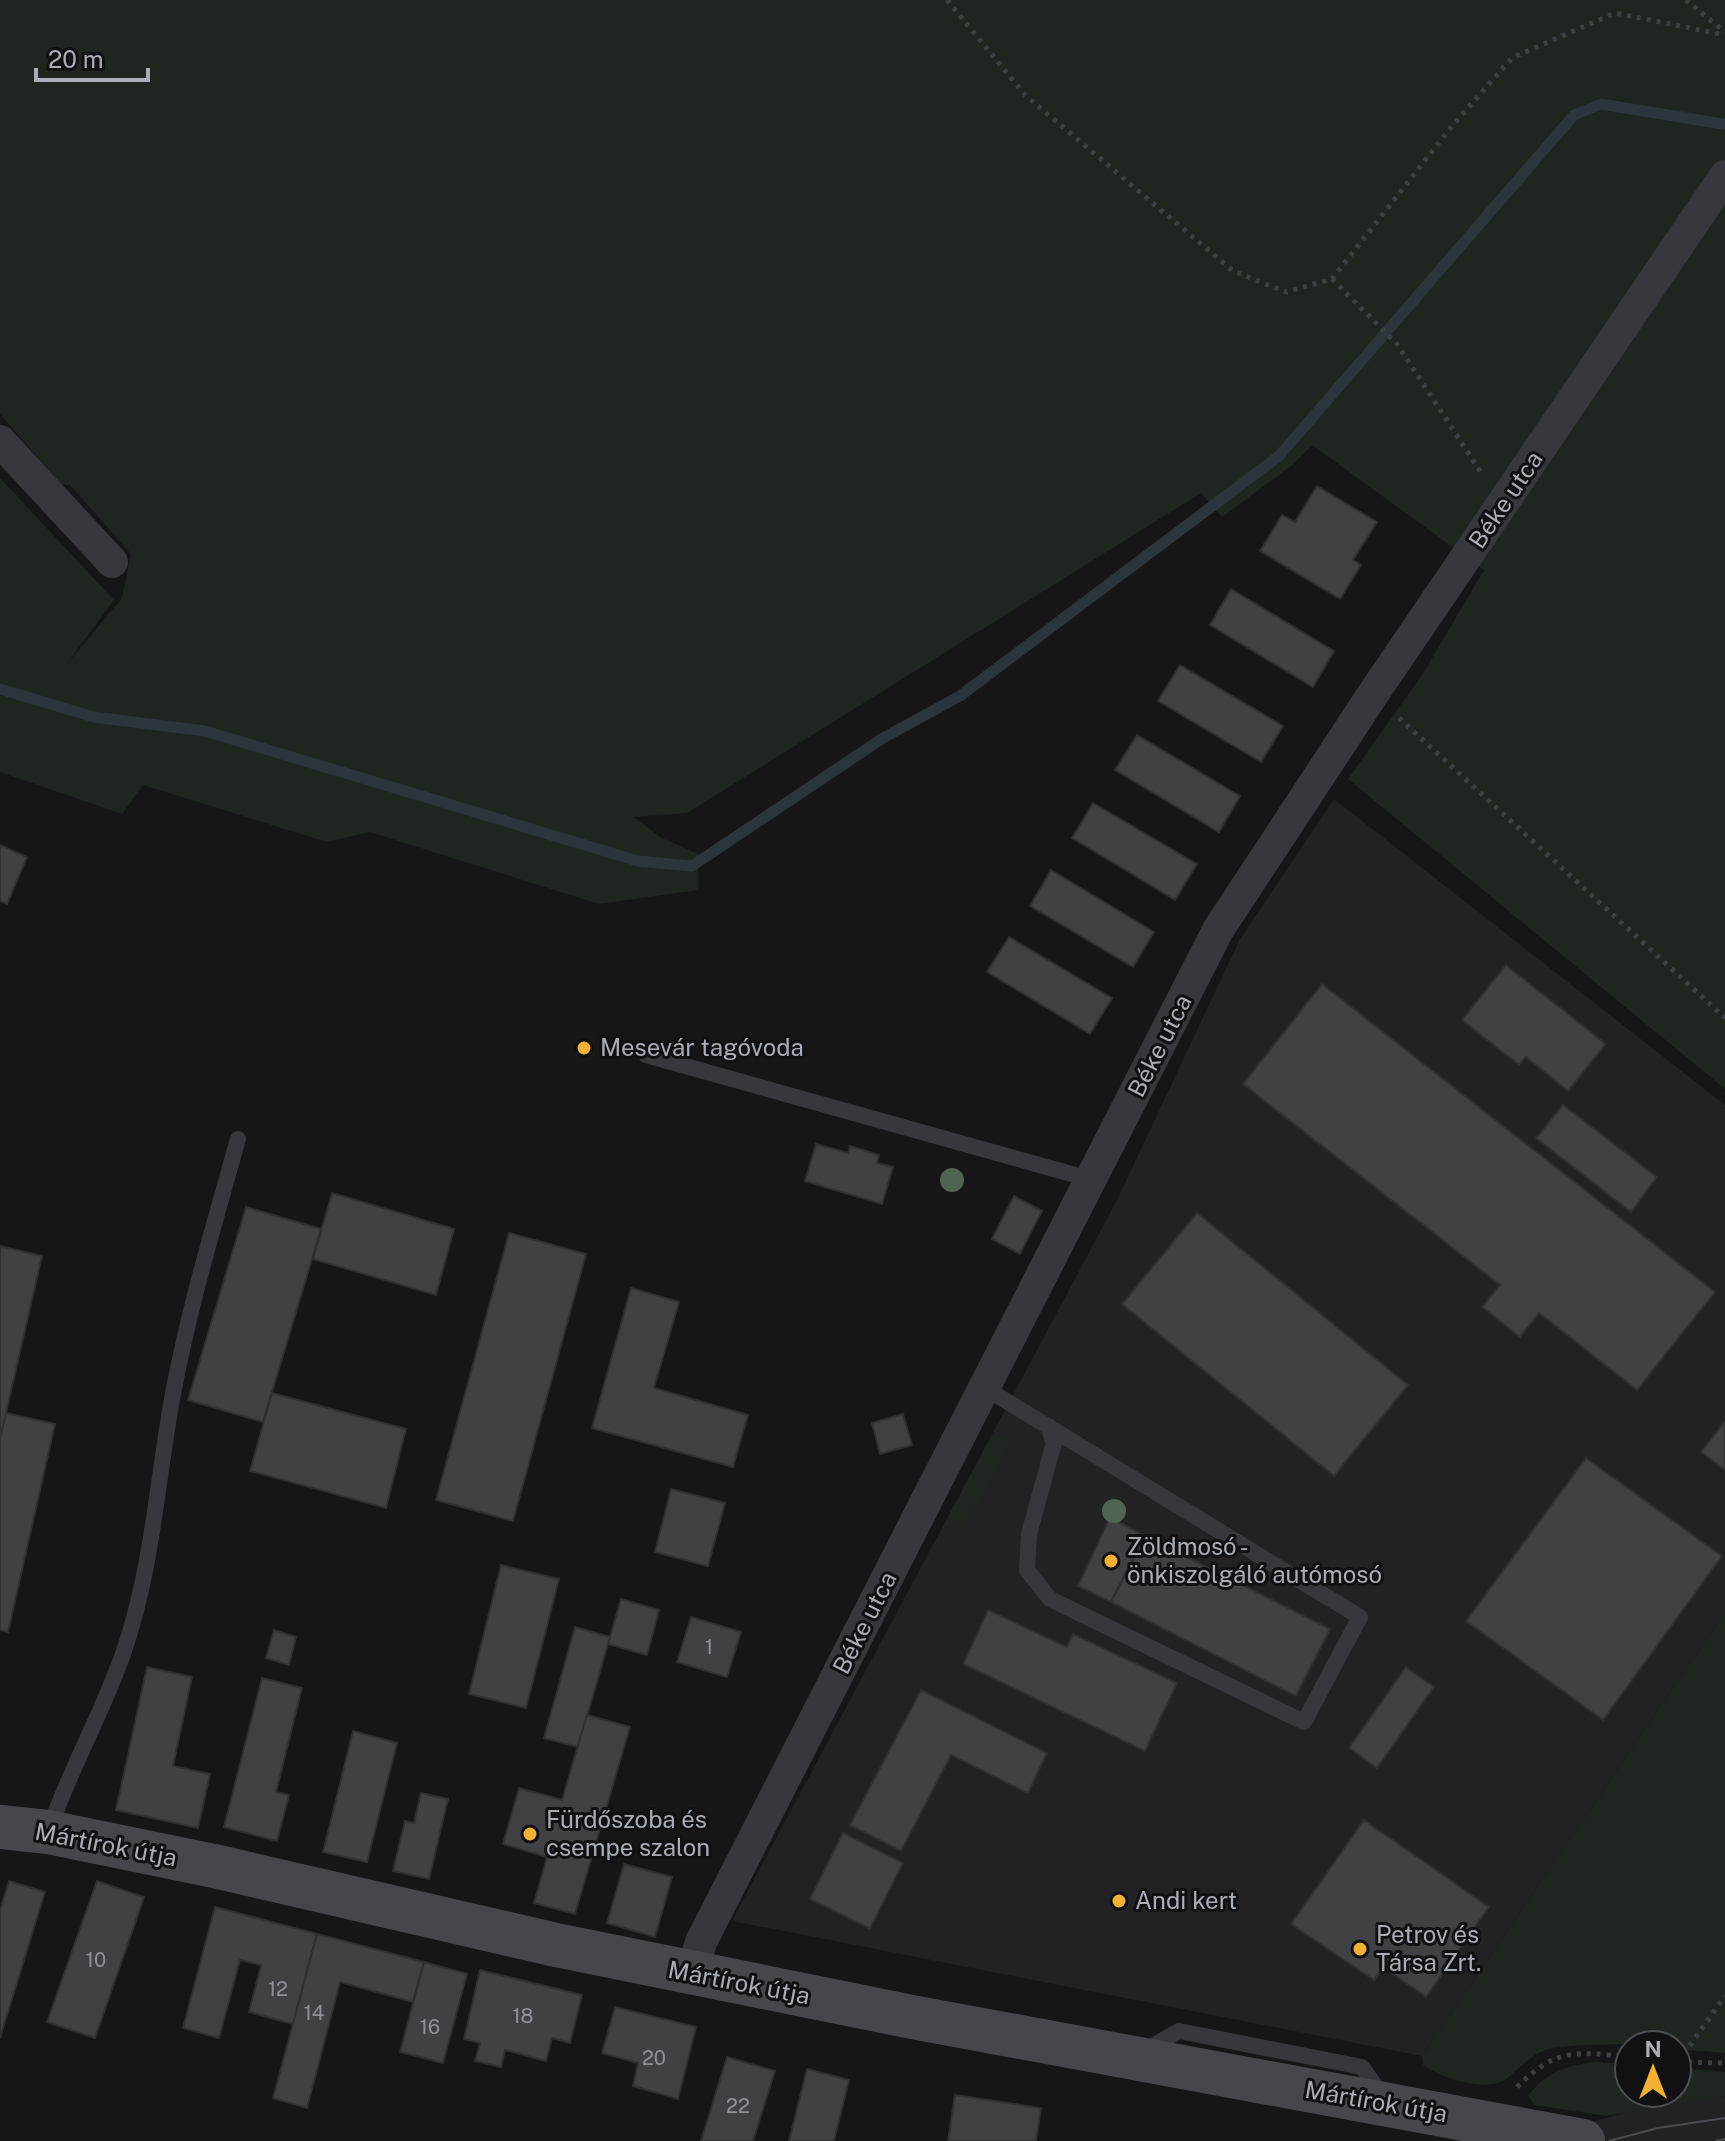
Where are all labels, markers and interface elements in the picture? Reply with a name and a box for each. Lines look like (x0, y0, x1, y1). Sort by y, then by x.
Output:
scale bar (36, 32, 148, 82)
text: 20 m (48, 45, 104, 73)
street label: Béke utca (1463, 446, 1548, 553)
street label: Béke utca (1121, 990, 1197, 1101)
place label: Mesevár tagóvoda (600, 1033, 804, 1061)
marker: Mesevár tagóvoda (575, 1039, 593, 1057)
place label: Zöldmosó - önkiszolgáló autómosó (1127, 1532, 1382, 1588)
marker: Zöldmosó - önkiszolgáló autómosó (1102, 1552, 1120, 1570)
street label: Béke utca (826, 1567, 902, 1678)
house number: 1 (705, 1635, 713, 1659)
place label: Fürdőszoba és csempe szalon (546, 1805, 710, 1861)
street label: Mártírok útja (33, 1817, 179, 1871)
marker: Fürdőszoba és csempe szalon (521, 1825, 539, 1843)
place label: Andi kert (1135, 1886, 1237, 1914)
marker: Andi kert (1110, 1892, 1128, 1910)
place label: Petrov és Társa Zrt. (1376, 1920, 1481, 1976)
marker: Petrov és Társa Zrt. (1351, 1940, 1369, 1958)
house number: 10 (86, 1948, 106, 1972)
street label: Mártírok útja (666, 1955, 812, 2009)
house number: 12 (268, 1977, 288, 2001)
house number: 14 (304, 2001, 324, 2025)
house number: 18 (512, 2004, 534, 2028)
house number: 16 (420, 2015, 440, 2039)
north arrow (1613, 2029, 1693, 2109)
text: N (1644, 2036, 1662, 2062)
house number: 20 (642, 2046, 666, 2070)
street label: Mártírok útja (1303, 2075, 1449, 2127)
house number: 22 (726, 2094, 750, 2118)

